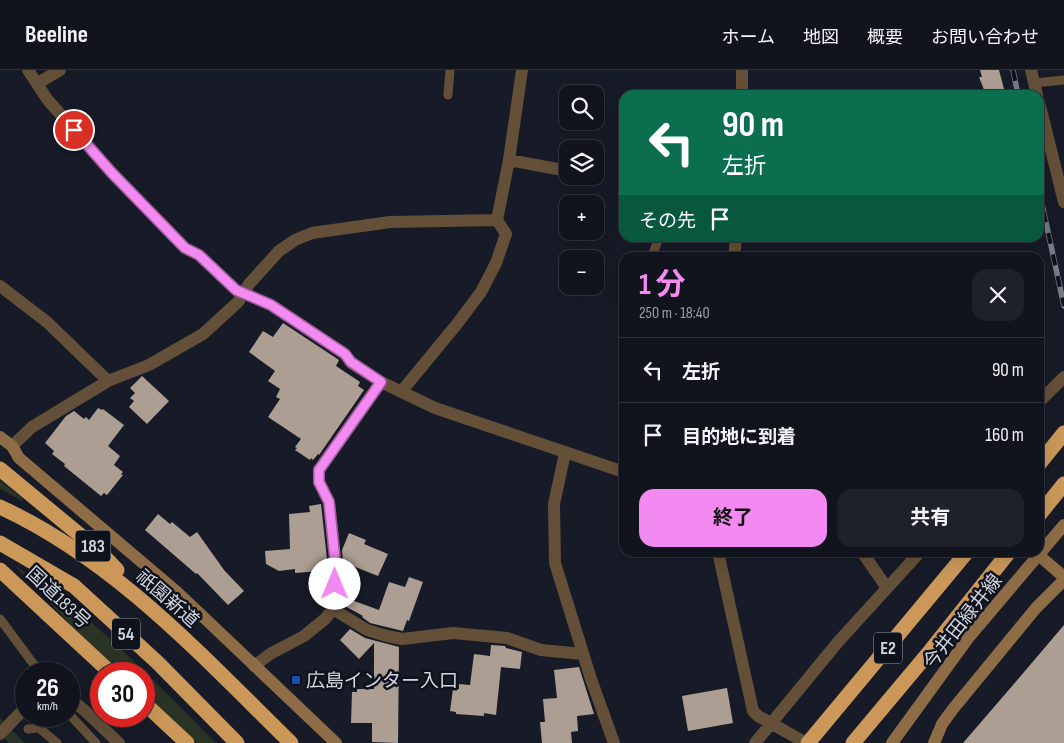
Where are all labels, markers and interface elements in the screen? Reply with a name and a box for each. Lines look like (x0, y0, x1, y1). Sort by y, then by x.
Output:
text: Beeline (25, 20, 88, 49)
text: ホーム (722, 27, 775, 48)
text: 地図 (803, 27, 839, 48)
text: 概要 (867, 27, 903, 48)
text: お問い合わせ (931, 27, 1039, 48)
map controls (559, 85, 604, 295)
button: search (559, 85, 604, 130)
text: 90 m (722, 104, 784, 147)
pin (53, 109, 95, 151)
icon: left (639, 110, 704, 175)
icon: arrive (60, 116, 88, 144)
button: layers (559, 140, 604, 185)
text: 左折 (722, 153, 766, 180)
button: + (559, 195, 604, 240)
icon: arrive (706, 205, 734, 233)
text: その先 (639, 210, 696, 233)
button: − (559, 250, 604, 295)
text: 1 分 (639, 267, 685, 303)
button: close (972, 269, 1024, 321)
text: 250 m · 18:40 (639, 304, 710, 323)
icon: left (639, 356, 667, 384)
text: 90 m (992, 359, 1024, 382)
text: 左折 (682, 361, 720, 384)
icon: arrive (639, 421, 667, 449)
text: 160 m (985, 424, 1024, 447)
text: 目的地に到着 (682, 426, 796, 449)
button: 終了 (639, 489, 827, 547)
button: 共有 (837, 489, 1024, 547)
road number: 183 (76, 531, 110, 562)
position arrow (308, 557, 360, 609)
street label: 国道183号 (21, 562, 95, 634)
street label: 祇園新道 (131, 566, 203, 633)
street label: 今井田緑井線 (919, 570, 1007, 674)
road number: 54 (112, 618, 140, 650)
road number: E2 (874, 632, 902, 664)
speed limit sign: 30 (90, 662, 155, 727)
place label: 広島インター入口 (306, 670, 458, 693)
text: 26 (36, 673, 59, 704)
marker: 広島インター入口 (290, 674, 302, 686)
text: km/h (37, 699, 58, 714)

